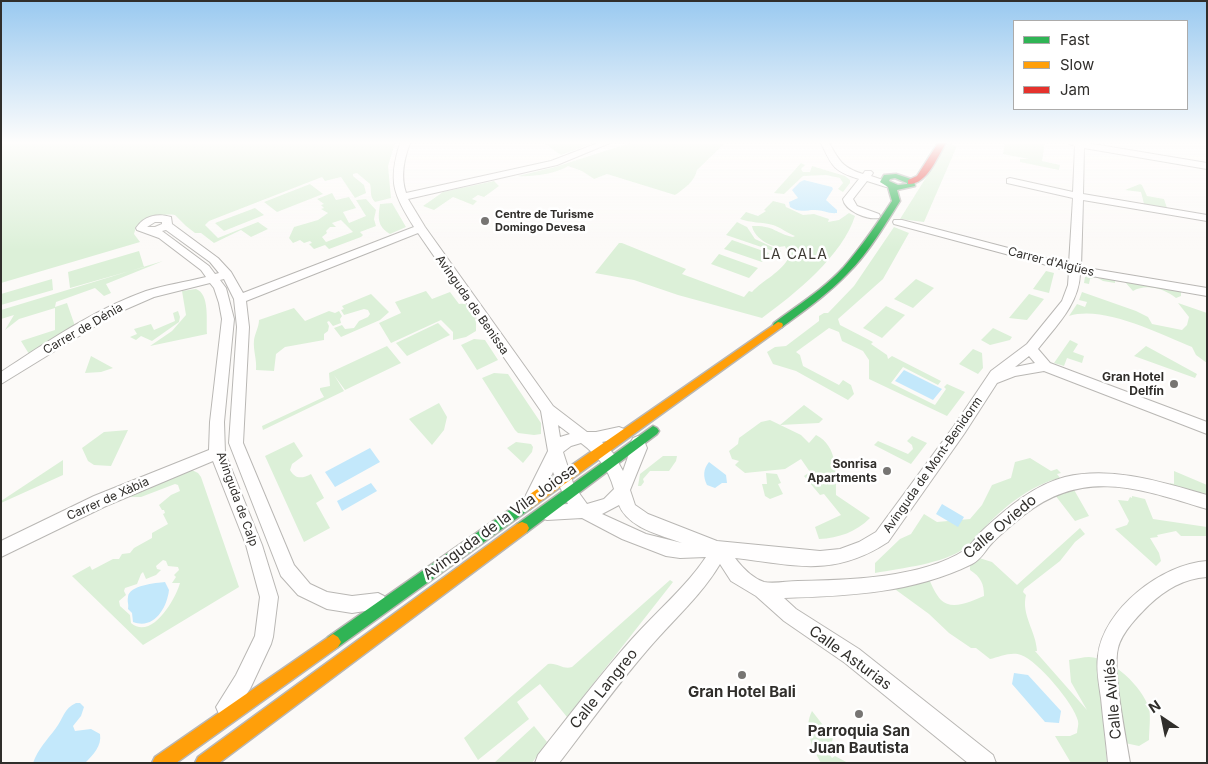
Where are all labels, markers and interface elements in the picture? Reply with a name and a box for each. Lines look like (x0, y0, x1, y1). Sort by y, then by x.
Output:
legend (1013, 20, 1188, 110)
text: Fast (1060, 30, 1090, 49)
text: Slow (1060, 55, 1094, 74)
text: Jam (1060, 80, 1090, 99)
place label: Centre de Turisme Domingo Devesa (495, 208, 594, 234)
marker: Centre de Turisme Domingo Devesa (479, 215, 491, 227)
street label: Carrer d'Aigües (1006, 244, 1096, 280)
district label: LA CALA (761, 247, 829, 263)
street label: Avinguda de Benissa (432, 253, 512, 357)
street label: Carrer de Dénia (41, 300, 125, 358)
place label: Gran Hotel Delfín (1102, 370, 1164, 398)
marker: Gran Hotel Delfín (1168, 378, 1180, 390)
street label: Avinguda de Mont-Benidorm (880, 394, 986, 536)
street label: Avinguda de Calp (213, 450, 261, 548)
place label: Sonrisa Apartments (807, 457, 877, 485)
street label: Avinguda de la Vila Joiosa (420, 460, 580, 584)
marker: Sonrisa Apartments (881, 465, 893, 477)
street label: Carrer de Xàbia (65, 474, 151, 524)
street label: Calle Oviedo (960, 491, 1040, 563)
street label: Calle Asturias (805, 622, 895, 694)
street label: Calle Langreo (566, 645, 642, 733)
street label: Calle Avilés (1100, 658, 1126, 740)
marker: Gran Hotel Bali (736, 669, 748, 681)
place label: Gran Hotel Bali (688, 683, 796, 701)
north arrow (1138, 694, 1188, 744)
text: N (1145, 696, 1164, 716)
marker: Parroquia San Juan Bautista (853, 708, 865, 720)
place label: Parroquia San Juan Bautista (808, 722, 910, 757)

